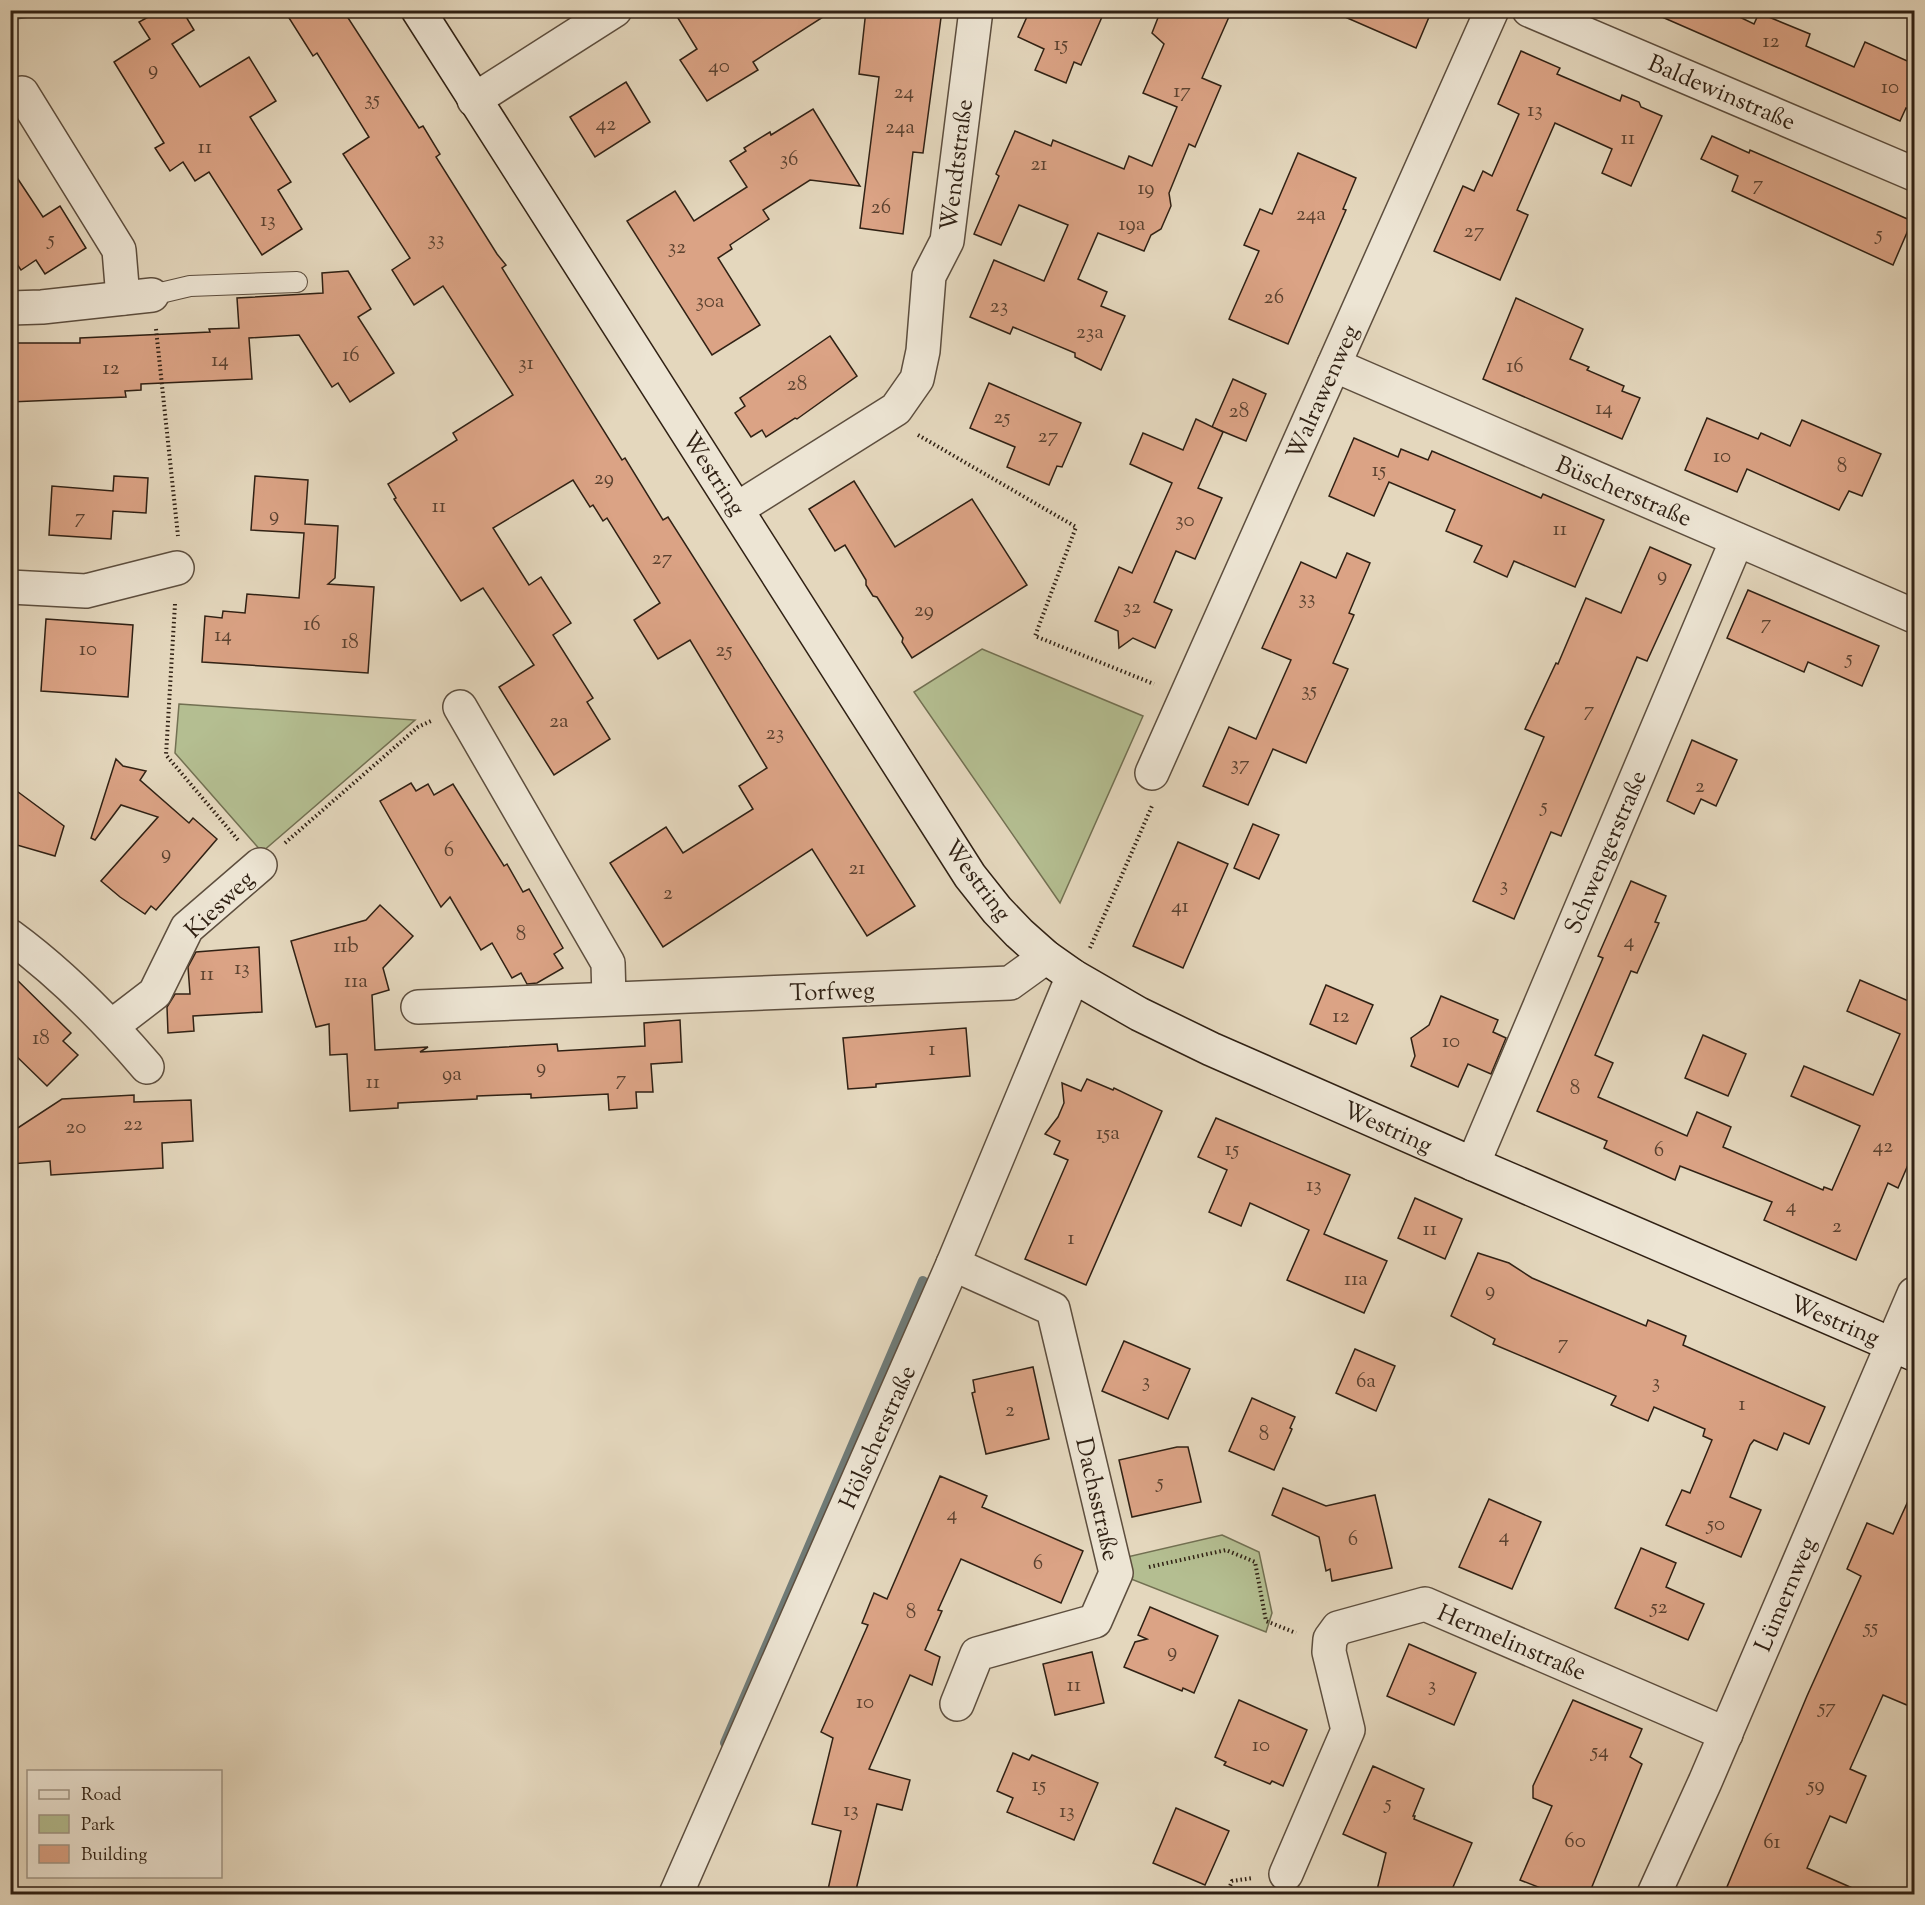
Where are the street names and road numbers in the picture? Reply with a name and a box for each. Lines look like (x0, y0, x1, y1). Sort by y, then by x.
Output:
street label: Baldewinstraße (1642, 47, 1800, 140)
street label: Wendtstraße (933, 97, 983, 233)
street label: Walrawenweg (1279, 320, 1369, 466)
street label: Westring (672, 425, 753, 523)
street label: Büscherstraße (1550, 449, 1696, 537)
street label: Schwengerstraße (1557, 766, 1657, 940)
street label: Westring (934, 833, 1019, 929)
street label: Kiesweg (178, 864, 263, 947)
street label: Torfweg (789, 975, 876, 1011)
street label: Westring (1337, 1094, 1438, 1164)
street label: Westring (1784, 1288, 1885, 1356)
street label: Hölscherstraße (832, 1360, 926, 1515)
street label: Dachsstraße (1065, 1434, 1127, 1564)
street label: Lümernweg (1747, 1532, 1826, 1657)
street label: Hermelinstraße (1431, 1597, 1591, 1691)

